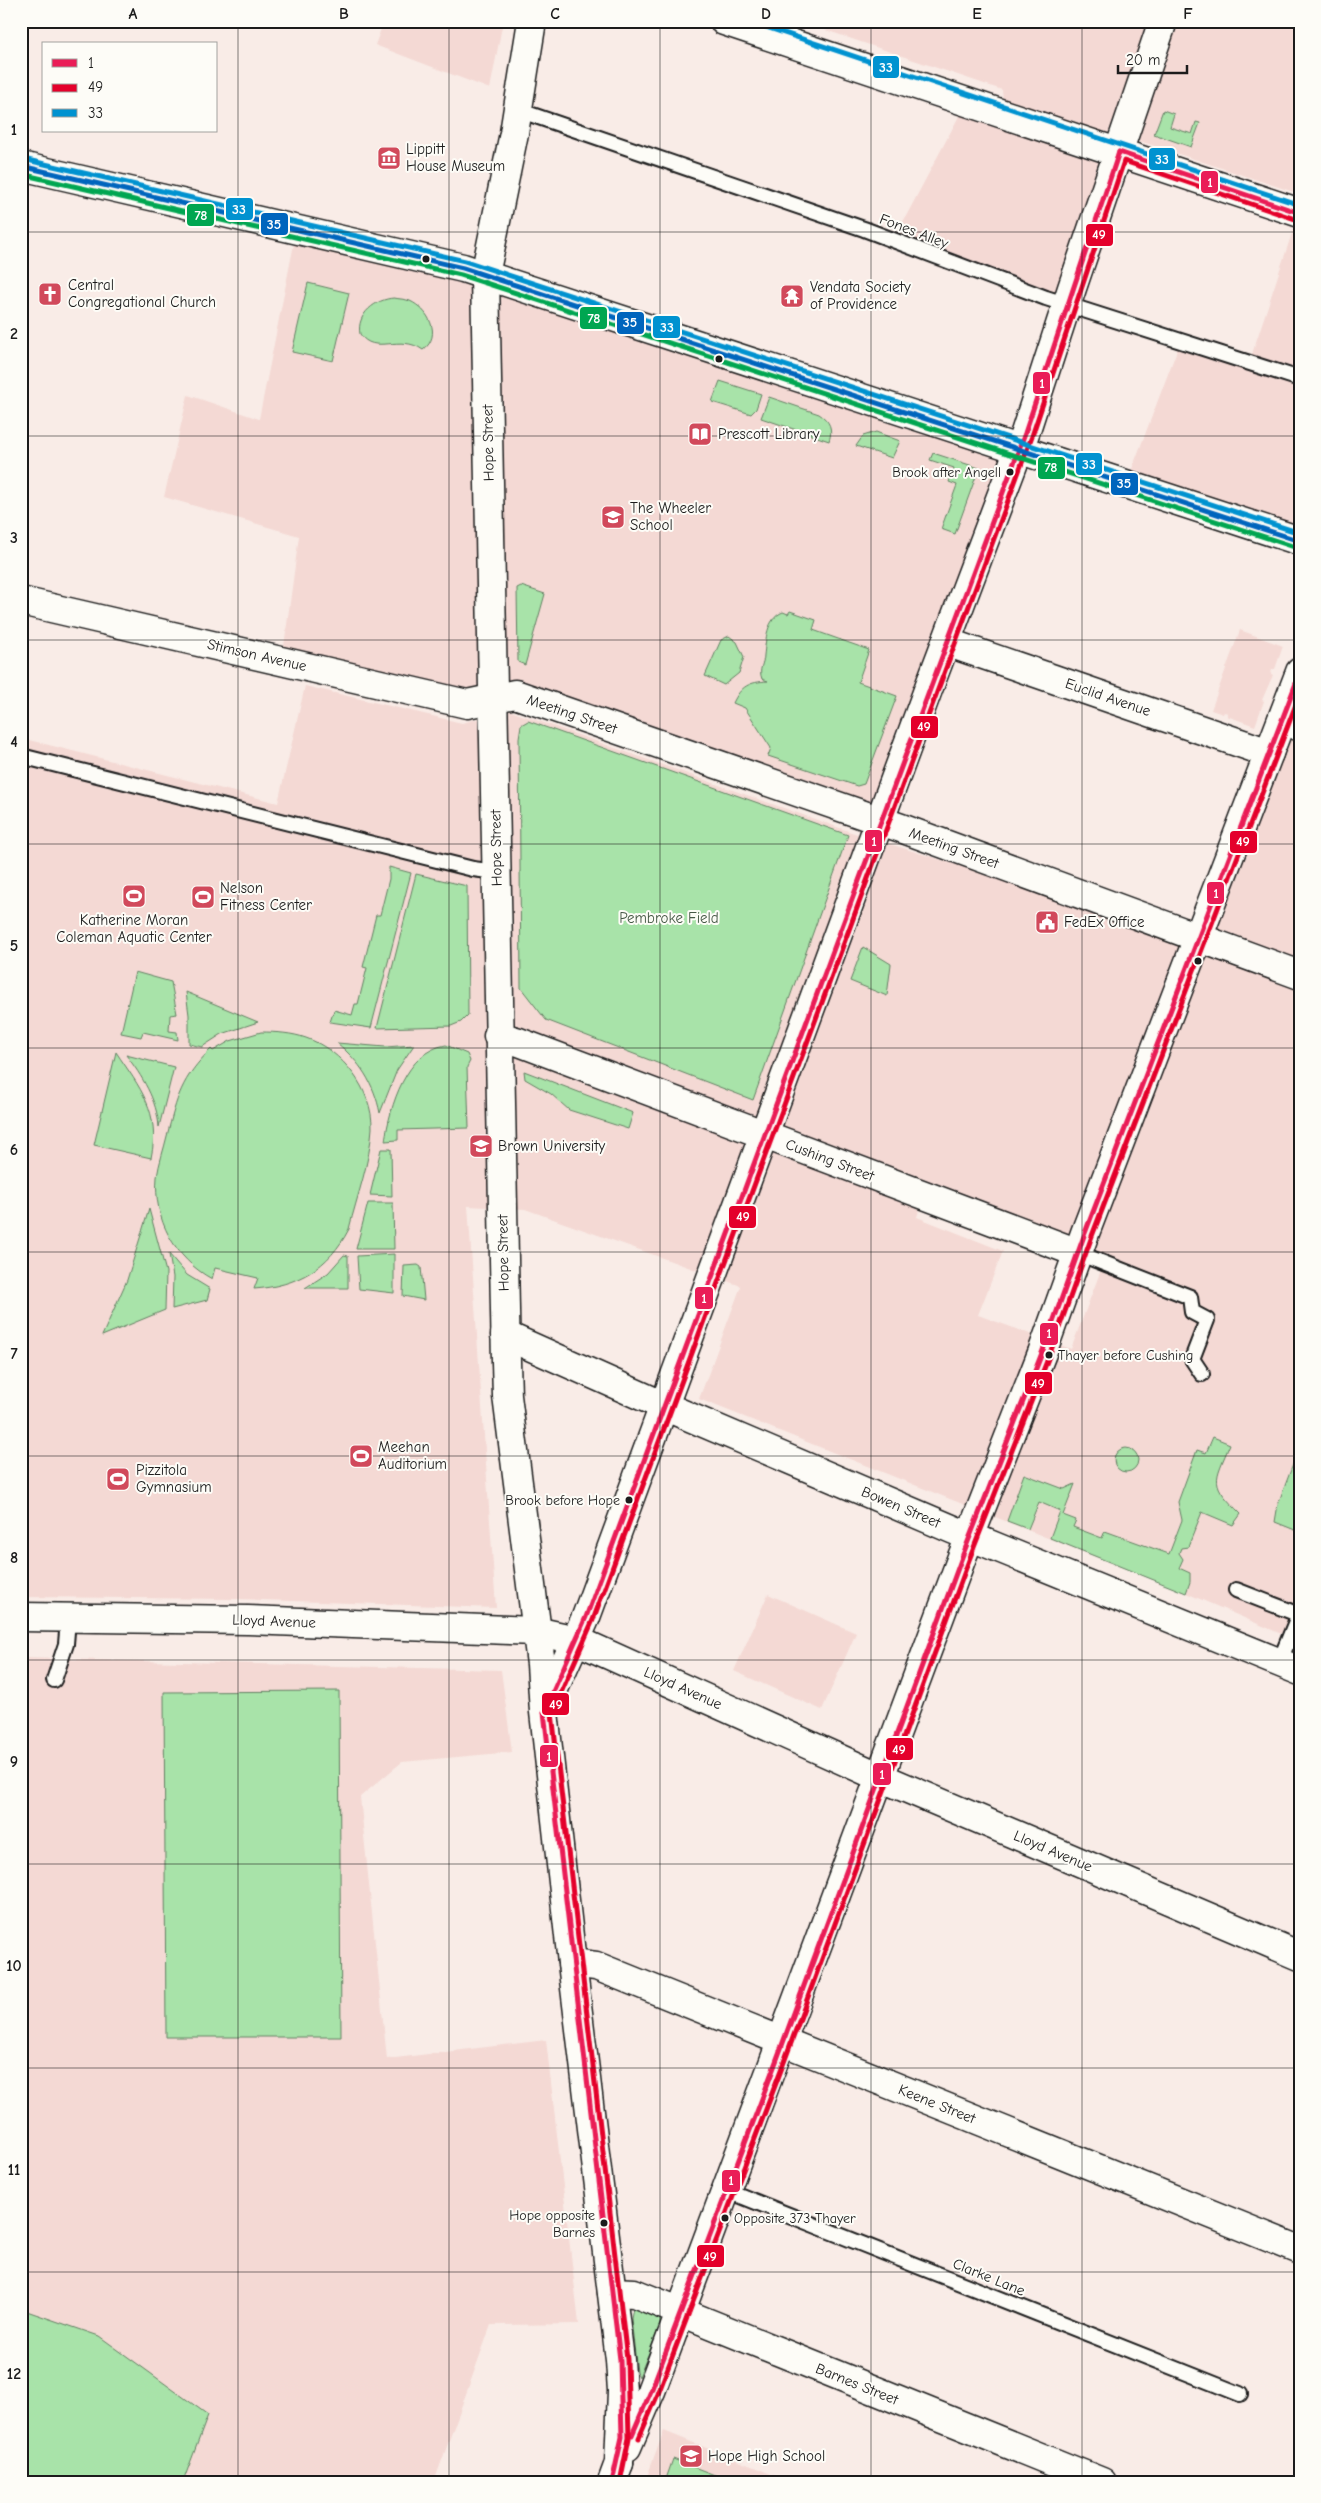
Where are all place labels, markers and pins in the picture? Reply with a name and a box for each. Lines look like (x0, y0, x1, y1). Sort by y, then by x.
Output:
place label: Lippitt House Museum (406, 140, 505, 175)
museum icon: Lippitt House Museum (376, 145, 402, 171)
unlabelled marker (421, 254, 431, 264)
place label: Central Congregational Church (68, 276, 216, 311)
place label: Vendata Society of Providence (810, 278, 911, 313)
church icon: Central Congregational Church (37, 281, 63, 307)
temple icon: Vendata Society of Providence (779, 283, 805, 309)
unlabelled marker (714, 354, 724, 364)
library icon: Prescott Library (687, 421, 713, 447)
place label: Prescott Library (718, 425, 820, 443)
place label: Brook after Angell (892, 464, 1001, 481)
marker: Brook after Angell (1005, 467, 1015, 477)
place label: The Wheeler School (630, 499, 711, 534)
school or university icon: The Wheeler School (600, 504, 626, 530)
place label: Nelson Fitness Center (220, 879, 312, 914)
sports icon: Katherine Moran Coleman Aquatic Center (121, 883, 147, 909)
sports icon: Nelson Fitness Center (190, 884, 216, 910)
public building icon: FedEx Office (1034, 909, 1060, 935)
place label: Katherine Moran Coleman Aquatic Center (56, 911, 212, 946)
place label: FedEx Office (1064, 913, 1145, 931)
unlabelled marker (1193, 956, 1203, 966)
school or university icon: Brown University (468, 1133, 494, 1159)
place label: Brown University (498, 1137, 606, 1155)
place label: Thayer before Cushing (1058, 1347, 1193, 1364)
marker: Thayer before Cushing (1044, 1350, 1054, 1360)
place label: Meehan Auditorium (378, 1438, 447, 1473)
sports icon: Meehan Auditorium (348, 1443, 374, 1469)
place label: Pizzitola Gymnasium (136, 1461, 212, 1496)
sports icon: Pizzitola Gymnasium (105, 1466, 131, 1492)
place label: Brook before Hope (505, 1492, 620, 1509)
marker: Brook before Hope (624, 1495, 634, 1505)
place label: Hope opposite Barnes (509, 2207, 595, 2241)
place label: Opposite 373 Thayer (734, 2210, 856, 2227)
marker: Opposite 373 Thayer (720, 2213, 730, 2223)
marker: Hope opposite Barnes (599, 2218, 609, 2228)
school or university icon: Hope High School (678, 2443, 704, 2469)
place label: Hope High School (708, 2447, 825, 2465)

